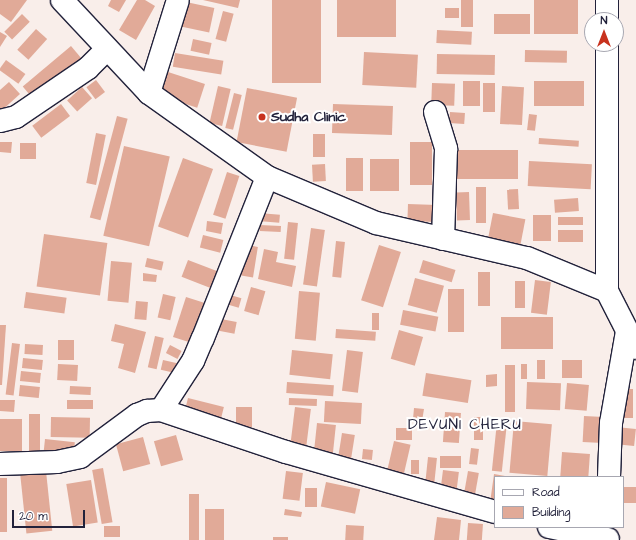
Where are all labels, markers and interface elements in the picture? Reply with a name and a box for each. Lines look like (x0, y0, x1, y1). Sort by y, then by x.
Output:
north arrow (584, 12, 624, 52)
text: N (601, 13, 607, 28)
place label: Sudha Clinic (271, 109, 346, 125)
marker: Sudha Clinic (256, 111, 268, 123)
district label: DEVUNI CHERU (408, 416, 522, 434)
legend (494, 476, 624, 528)
text: Road (532, 484, 560, 501)
scale bar (14, 502, 87, 528)
text: Building (532, 504, 570, 521)
text: 20 m (19, 508, 48, 525)

